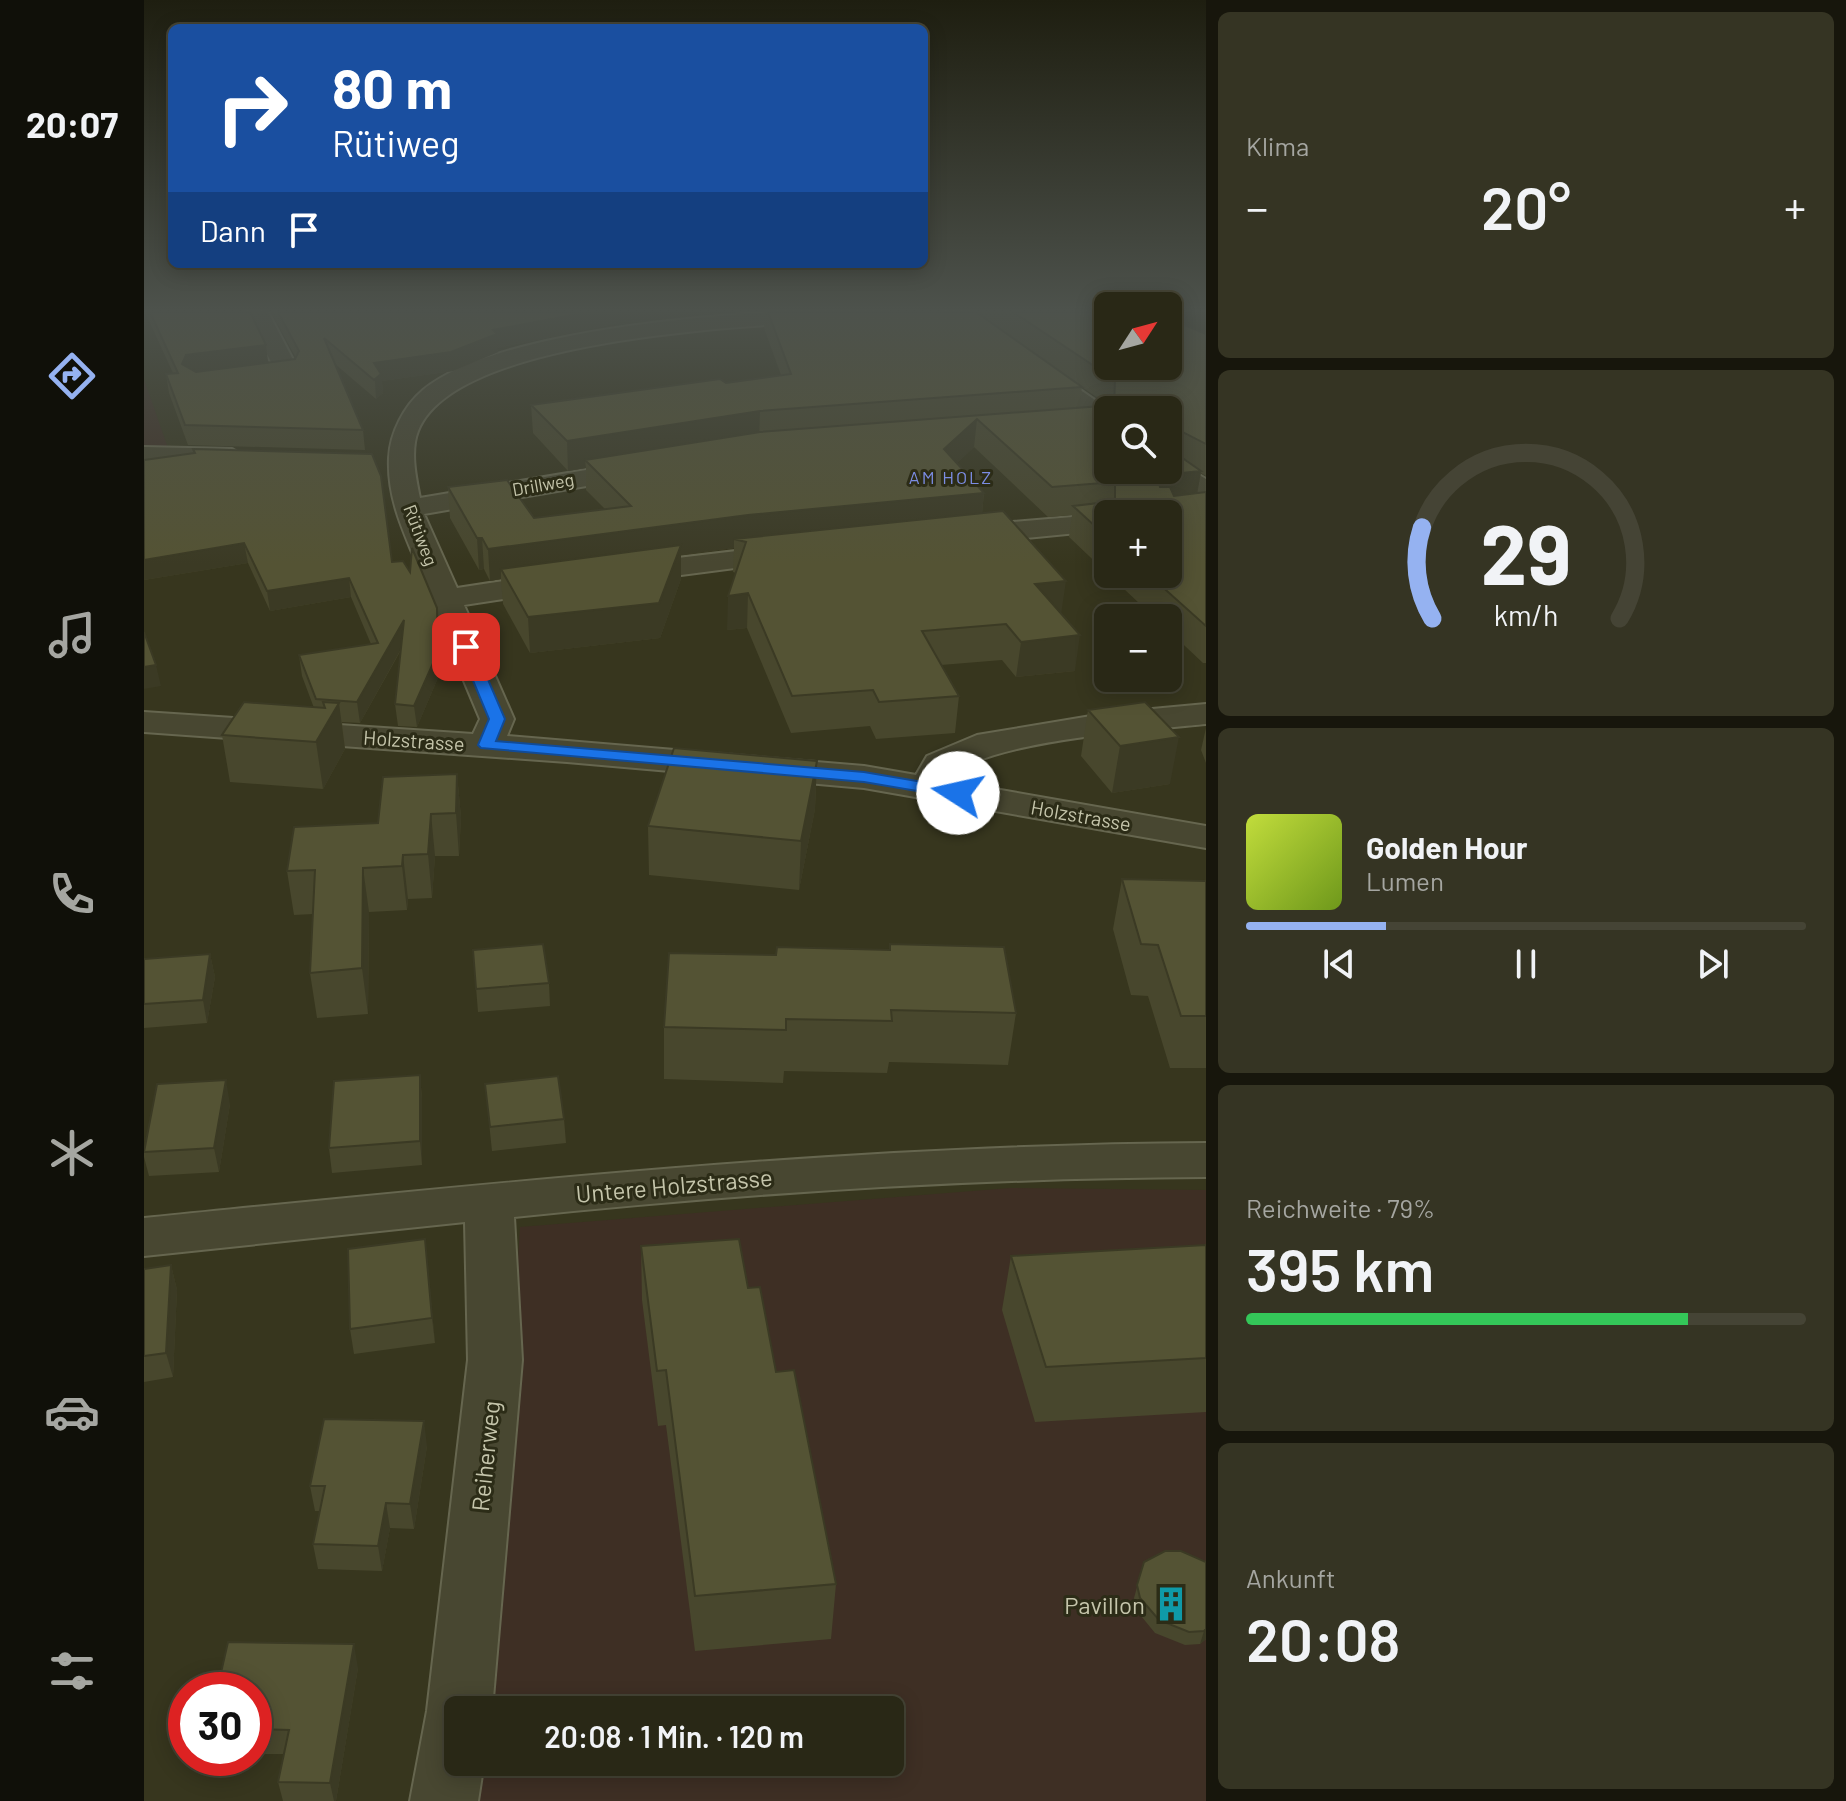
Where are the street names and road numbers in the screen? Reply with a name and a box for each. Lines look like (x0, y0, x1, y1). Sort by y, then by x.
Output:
street label: Drillweg (510, 468, 576, 500)
street label: Rütiweg (399, 501, 443, 569)
street label: Holzstrasse (363, 724, 465, 756)
street label: Holzstrasse (1029, 794, 1133, 836)
street label: Untere Holzstrasse (574, 1162, 774, 1208)
street label: Reiherweg (465, 1399, 505, 1513)

